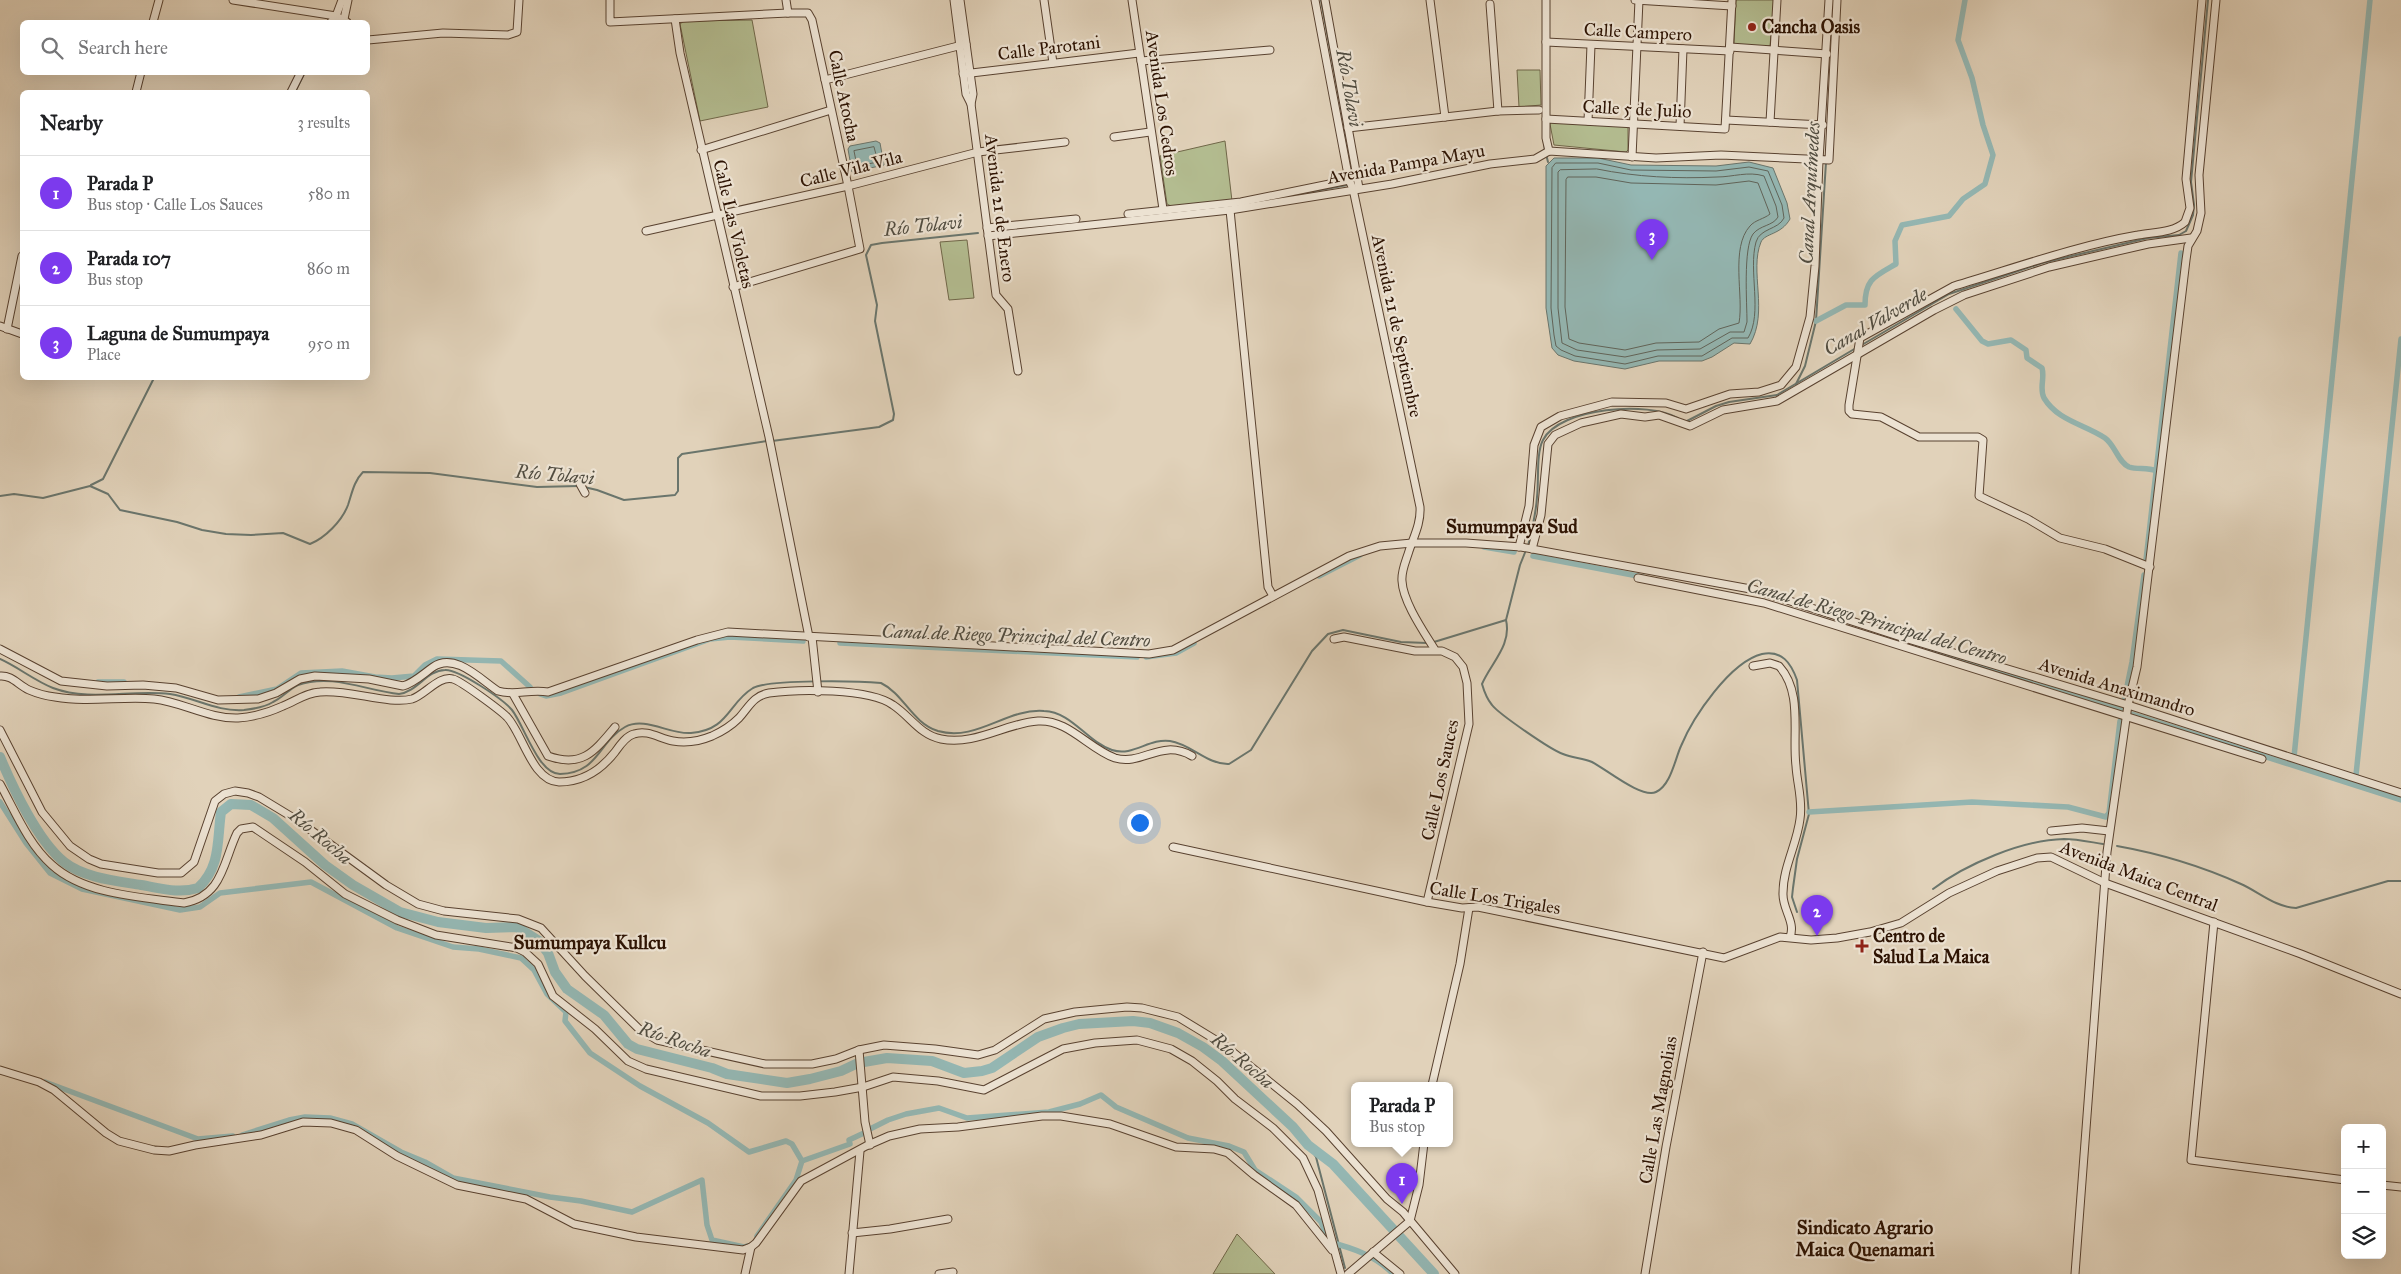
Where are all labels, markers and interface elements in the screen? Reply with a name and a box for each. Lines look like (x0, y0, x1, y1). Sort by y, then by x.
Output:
place label: Cancha Oasis (1762, 16, 1861, 38)
street label: Calle Campero (1583, 18, 1693, 46)
search box (20, 20, 370, 75)
marker: Cancha Oasis (1746, 21, 1758, 33)
street label: Avenida Los Cedros (1141, 28, 1183, 177)
street label: Calle Parotani (997, 31, 1102, 65)
icon: search (38, 34, 66, 62)
text: Search here (78, 36, 168, 59)
water label: Río Tolavi (1331, 46, 1368, 129)
street label: Calle Atocha (824, 48, 865, 144)
street label: Calle 5 de Julio (1582, 95, 1692, 124)
text: Nearby (40, 110, 103, 136)
text: 3 results (297, 113, 350, 132)
water label: Canal Arquímedes (1794, 121, 1825, 265)
street label: Avenida 21 de Enero (980, 132, 1020, 283)
street label: Avenida Pampa Mayu (1325, 139, 1487, 189)
street label: Calle Vila Vila (798, 146, 905, 192)
street label: Calle Las Violetas (708, 157, 760, 291)
text: Parada P (87, 172, 153, 195)
text: 1 (53, 184, 59, 203)
text: 580 m (308, 184, 350, 203)
text: Bus stop · Calle Los Sauces (87, 195, 263, 214)
water label: Río Tolavi (882, 210, 964, 241)
pin: 3 (1636, 219, 1668, 260)
street label: Avenida 21 de Septiembre (1367, 232, 1427, 419)
text: Parada 107 (87, 247, 171, 270)
text: 2 (52, 259, 60, 278)
text: 860 m (307, 259, 350, 278)
text: Bus stop (87, 270, 143, 289)
water label: Canal Valverde (1819, 282, 1932, 360)
text: Laguna de Sumumpaya (87, 322, 269, 345)
text: 3 (53, 334, 59, 353)
text: 950 m (308, 334, 350, 353)
text: Place (87, 345, 121, 364)
water label: Río Tolavi (514, 460, 596, 489)
district label: Sumumpaya Sud (1446, 515, 1578, 539)
water label: Canal de Riego Principal del Centro (1744, 573, 2009, 671)
water label: Canal de Riego Principal del Centro (881, 619, 1151, 653)
street label: Avenida Anaximandro (2035, 652, 2198, 721)
street label: Calle Los Sauces (1416, 718, 1464, 842)
water label: Río Rocha (284, 803, 357, 869)
your location (1127, 810, 1153, 836)
street label: Avenida Maica Central (2056, 835, 2221, 916)
street label: Calle Los Trigales (1428, 877, 1562, 920)
pin: 2 (1801, 895, 1833, 936)
place label: Centro de Salud La Maica (1873, 925, 1990, 968)
district label: Sumumpaya Kullcu (514, 931, 667, 955)
marker: Centro de Salud La Maica (1855, 939, 1869, 953)
water label: Río Rocha (635, 1016, 714, 1063)
water label: Río Rocha (1206, 1027, 1279, 1093)
street label: Calle Las Magnolias (1634, 1034, 1683, 1186)
popup (1351, 1082, 1453, 1147)
text: Parada P (1369, 1094, 1435, 1117)
text: Bus stop (1369, 1117, 1425, 1136)
map controls (2341, 1124, 2386, 1259)
button: + (2341, 1124, 2386, 1169)
pin: 1 (1386, 1163, 1418, 1204)
button: − (2341, 1169, 2386, 1214)
button: layers (2341, 1214, 2386, 1259)
district label: Sindicato Agrario Maica Quenamari (1795, 1216, 1935, 1262)

